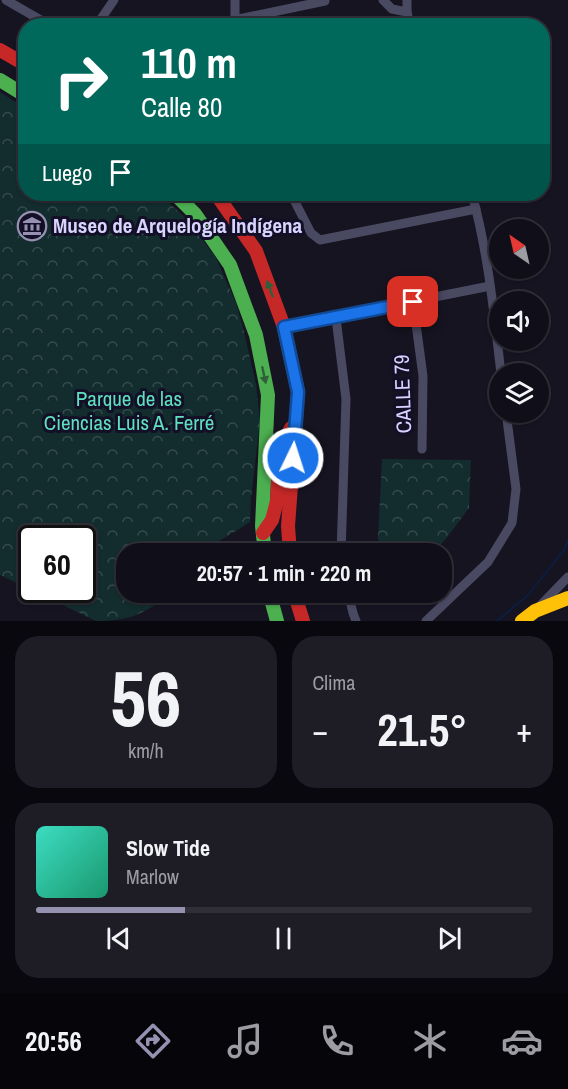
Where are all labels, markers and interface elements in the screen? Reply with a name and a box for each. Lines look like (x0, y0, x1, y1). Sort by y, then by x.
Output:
text: 110 m (141, 35, 237, 91)
icon: right (42, 42, 120, 120)
text: Calle 80 (141, 89, 222, 125)
icon: arrive (104, 156, 137, 189)
text: Luego (42, 158, 92, 188)
museum icon: Museo de Arquelogía Indígena (16, 210, 48, 242)
place label: Museo de Arquelogía Indígena (53, 211, 303, 240)
north arrow (489, 219, 549, 279)
map controls (489, 219, 549, 423)
pin (387, 276, 438, 327)
one-way arrow (265, 280, 275, 298)
icon: arrive (396, 285, 429, 318)
button: sound (489, 291, 549, 351)
street label: CALLE 79 (387, 354, 418, 434)
button: layers (489, 363, 549, 423)
one-way arrow (260, 365, 269, 384)
park label: Parque de las Ciencias Luis A. Ferré (44, 384, 214, 437)
position arrow (261, 426, 325, 490)
speed limit sign: 60 (18, 525, 96, 603)
text: 20:57 · 1 min · 220 m (197, 558, 371, 588)
text: 56 (110, 645, 181, 750)
text: Clima (313, 669, 355, 696)
text: 21.5° (377, 699, 467, 760)
text: − (313, 708, 328, 752)
text: + (516, 708, 532, 752)
text: km/h (128, 737, 164, 764)
text: Slow Tide (126, 833, 210, 863)
text: Marlow (126, 863, 179, 890)
icon: previous (102, 922, 135, 955)
icon: pause (267, 922, 300, 955)
icon: next (433, 922, 466, 955)
icon: directions (132, 1020, 174, 1062)
icon: music (224, 1020, 266, 1062)
icon: phone (316, 1020, 358, 1062)
icon: climate (409, 1020, 451, 1062)
icon: car (501, 1020, 543, 1062)
text: 20:56 (25, 1023, 82, 1059)

